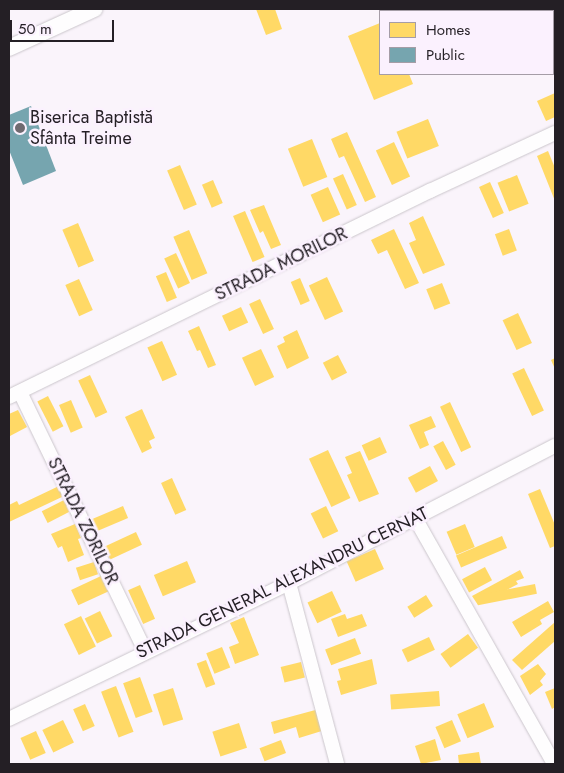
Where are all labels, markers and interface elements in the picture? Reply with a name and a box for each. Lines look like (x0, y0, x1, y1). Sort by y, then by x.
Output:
scale bar (12, 10, 116, 42)
legend (379, 10, 554, 75)
text: 50 m (18, 18, 52, 40)
text: Homes (426, 19, 470, 41)
text: Public (426, 44, 465, 66)
place label: Biserica Baptistă Sfânta Treime (30, 107, 153, 150)
marker: Biserica Baptistă Sfânta Treime (14, 122, 26, 134)
street label: STRADA MORILOR (211, 223, 351, 305)
street label: STRADA ZORILOR (43, 454, 123, 588)
street label: STRADA GENERAL ALEXANDRU CERNAT (132, 503, 432, 663)

